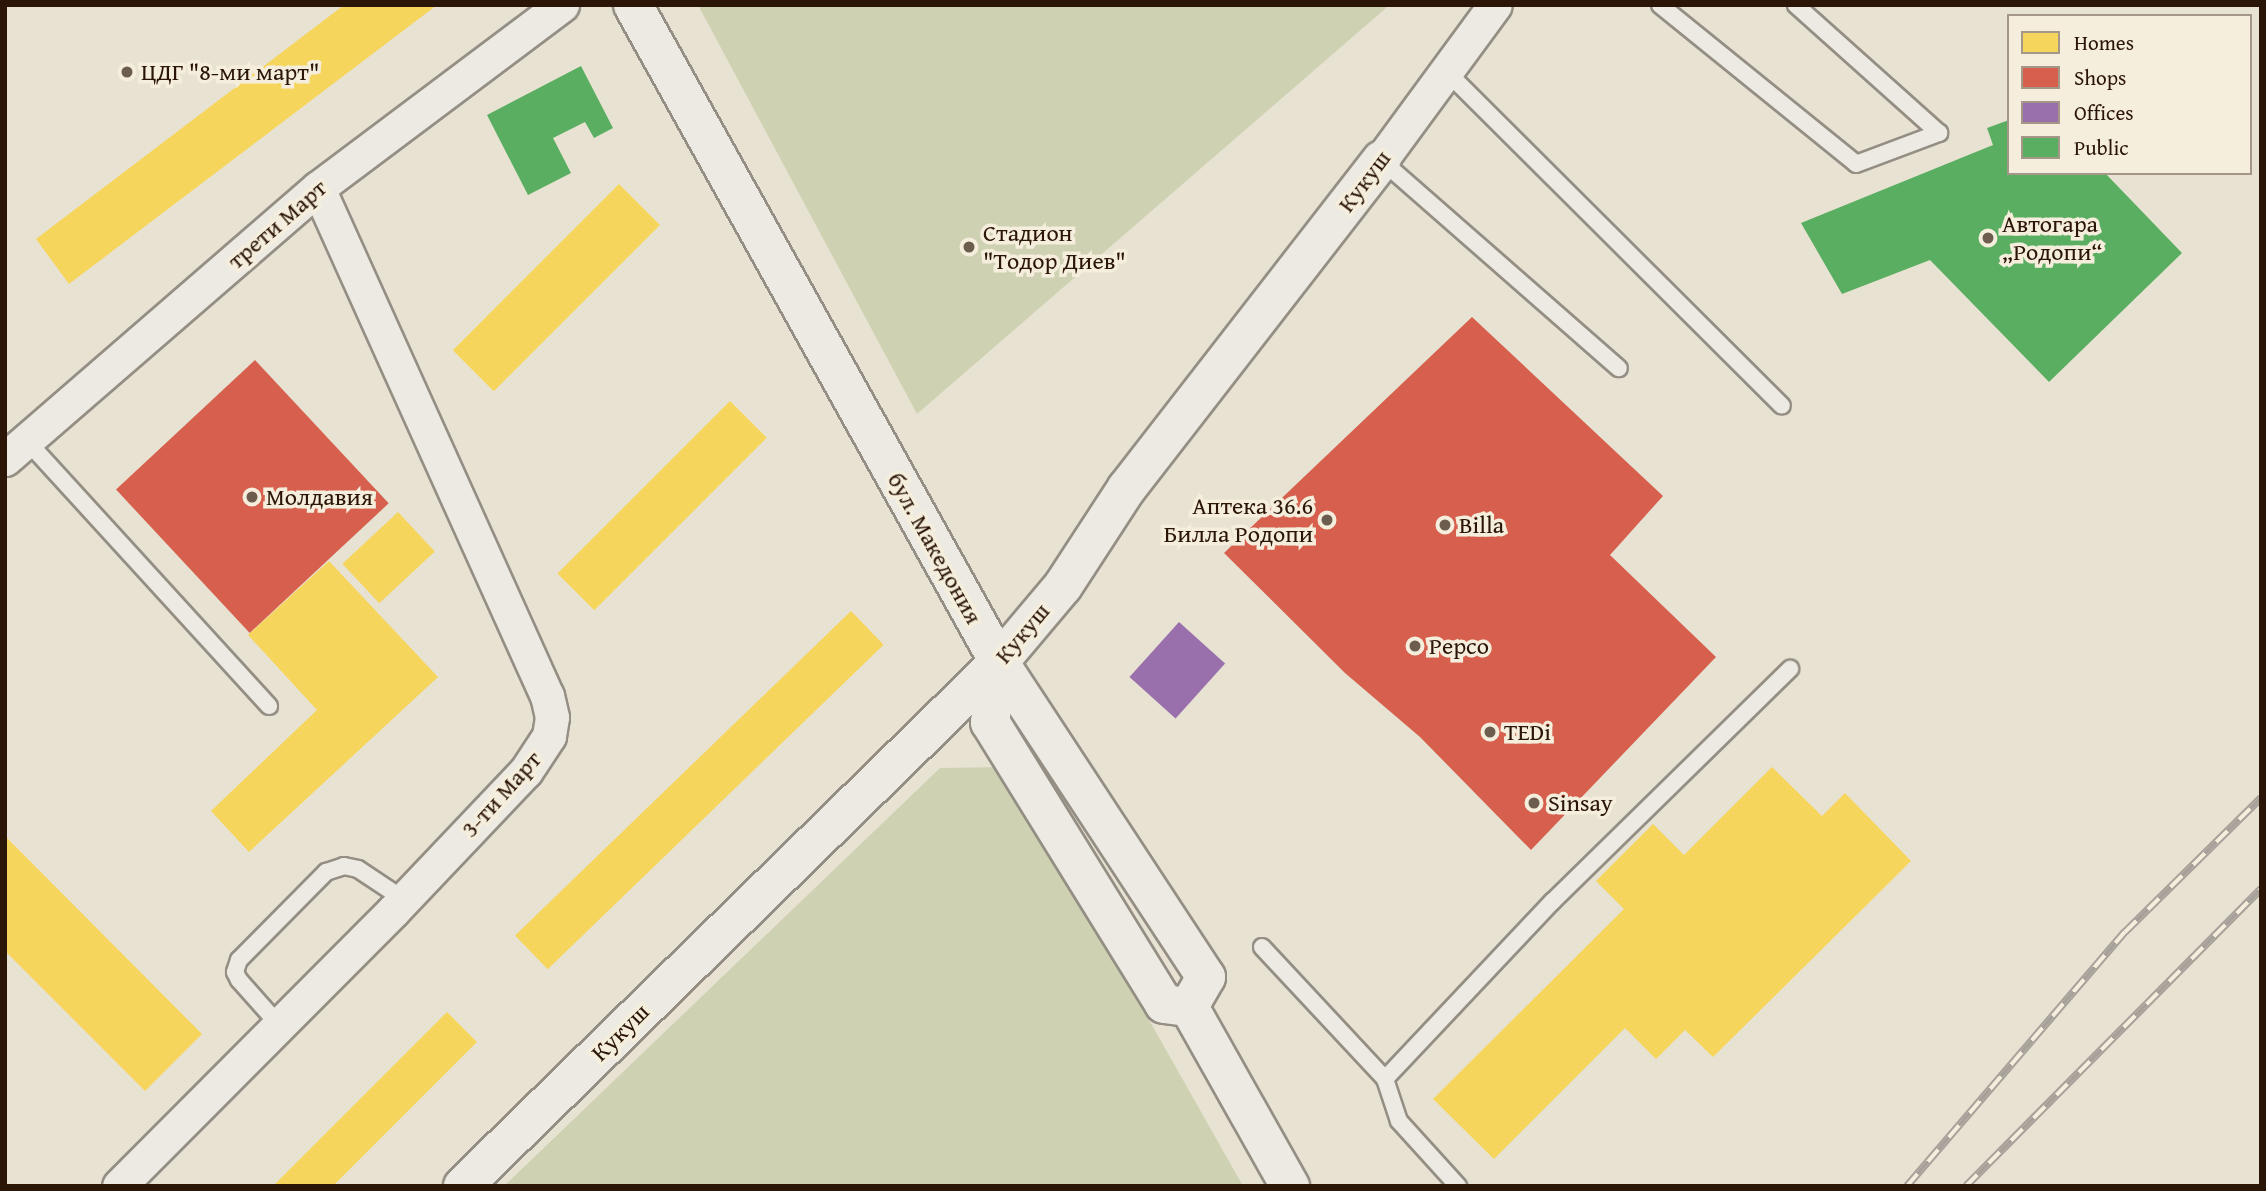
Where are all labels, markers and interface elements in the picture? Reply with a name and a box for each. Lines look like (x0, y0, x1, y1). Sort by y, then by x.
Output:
legend (2007, 14, 2252, 175)
text: Homes (2074, 27, 2134, 58)
place label: ЦДГ "8-ми март" (141, 58, 319, 86)
text: Shops (2074, 62, 2126, 93)
marker: ЦДГ "8-ми март" (119, 64, 135, 80)
text: Offices (2074, 97, 2134, 128)
text: Public (2074, 132, 2129, 163)
street label: Кукуш (1331, 144, 1397, 218)
street label: трети Март (222, 173, 332, 275)
place label: Автогара „Родопи“ (2002, 210, 2102, 266)
place label: Стадион "Тодор Диев" (983, 219, 1126, 275)
marker: Автогара „Родопи“ (1980, 230, 1996, 246)
marker: Стадион "Тодор Диев" (961, 239, 977, 255)
street label: бул. Македония (882, 467, 988, 629)
place label: Молдавия (266, 483, 373, 511)
marker: Молдавия (244, 489, 260, 505)
place label: Аптека 36.6 Билла Родопи (1164, 492, 1313, 548)
place label: Billa (1459, 511, 1504, 539)
marker: Аптека 36.6 Билла Родопи (1319, 512, 1335, 528)
marker: Billa (1437, 517, 1453, 533)
street label: Кукуш (988, 597, 1056, 669)
place label: Pepco (1429, 632, 1489, 660)
marker: Pepco (1407, 638, 1423, 654)
place label: TEDi (1504, 718, 1551, 746)
marker: TEDi (1482, 724, 1498, 740)
street label: 3-ти Март (455, 745, 547, 843)
place label: Sinsay (1548, 789, 1613, 817)
marker: Sinsay (1526, 795, 1542, 811)
street label: Кукуш (585, 997, 655, 1067)

